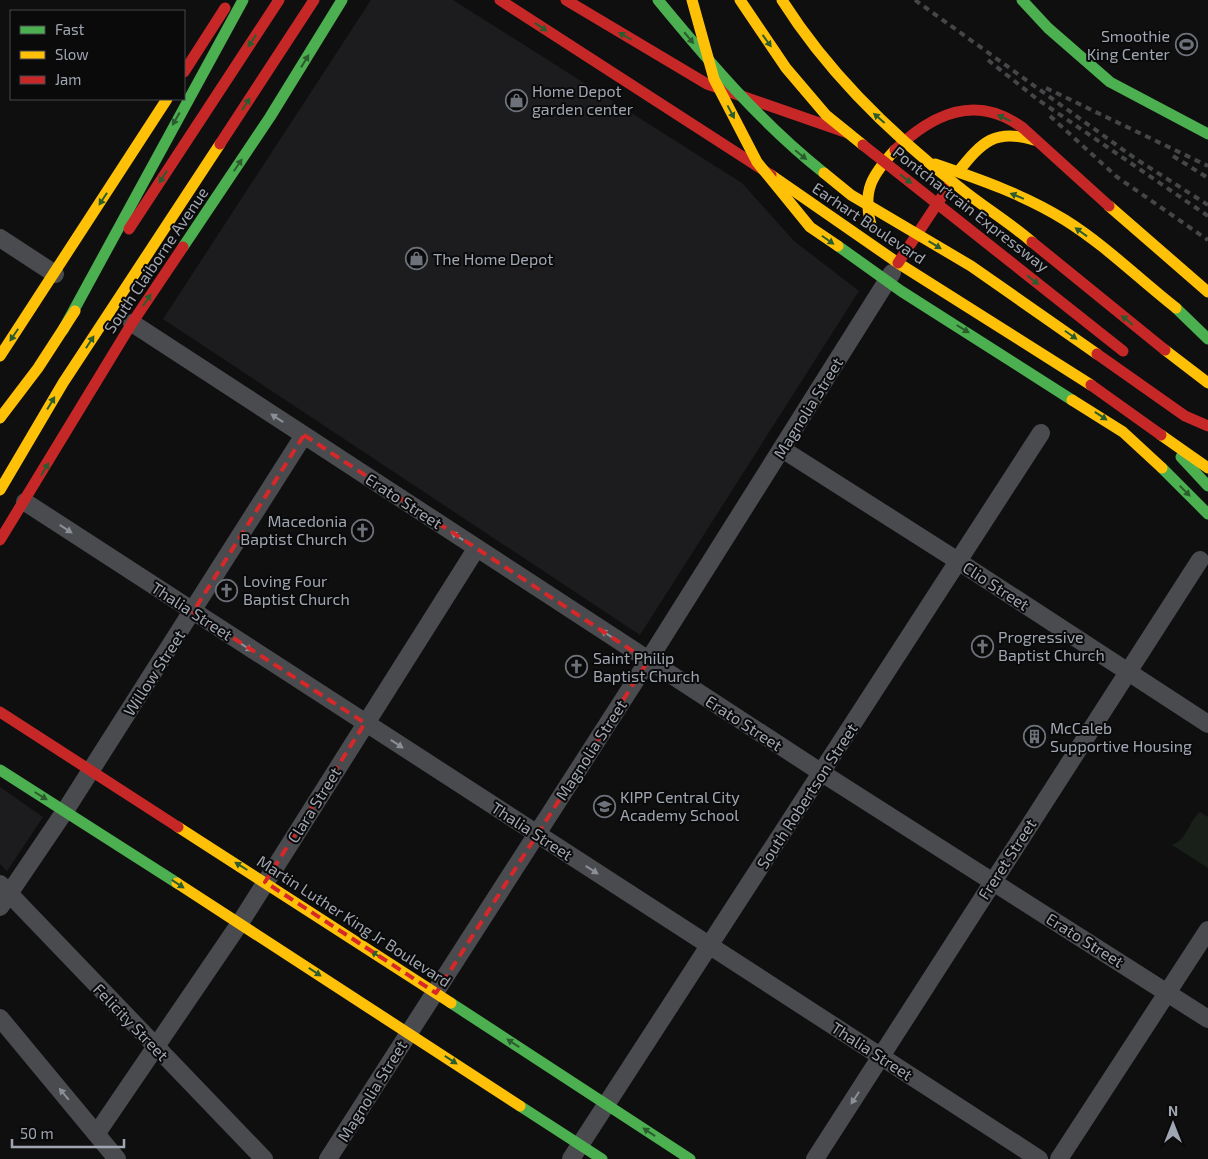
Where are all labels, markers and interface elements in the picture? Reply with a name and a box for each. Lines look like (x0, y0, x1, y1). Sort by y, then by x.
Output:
legend (10, 10, 185, 100)
text: Fast (55, 20, 85, 38)
one-way arrow (534, 22, 547, 32)
place label: Smoothie King Center (1087, 26, 1171, 63)
one-way arrow (618, 31, 631, 40)
one-way arrow (683, 31, 695, 43)
sports icon: Smoothie King Center (1174, 33, 1198, 57)
one-way arrow (247, 34, 257, 47)
one-way arrow (762, 34, 772, 48)
text: Slow (55, 45, 89, 63)
one-way arrow (300, 54, 310, 67)
text: Jam (55, 70, 81, 88)
place label: Home Depot garden center (532, 81, 634, 118)
shop icon: Home Depot garden center (504, 88, 528, 112)
one-way arrow (241, 97, 251, 111)
one-way arrow (727, 104, 735, 119)
one-way arrow (172, 112, 181, 126)
one-way arrow (874, 112, 886, 124)
one-way arrow (997, 114, 1011, 122)
street label: Pontchartrain Expressway (890, 142, 1053, 276)
one-way arrow (794, 149, 807, 160)
one-way arrow (233, 159, 243, 172)
one-way arrow (158, 170, 168, 183)
one-way arrow (899, 173, 912, 184)
street label: Earhart Boulevard (809, 178, 929, 267)
street label: South Claiborne Avenue (100, 183, 212, 336)
one-way arrow (98, 192, 107, 205)
one-way arrow (1009, 192, 1024, 200)
one-way arrow (1074, 227, 1088, 237)
one-way arrow (821, 235, 835, 245)
one-way arrow (929, 241, 942, 250)
shop icon: The Home Depot (405, 247, 429, 271)
place label: The Home Depot (433, 249, 553, 268)
one-way arrow (1027, 274, 1040, 285)
one-way arrow (142, 293, 152, 307)
one-way arrow (1121, 314, 1134, 325)
one-way arrow (957, 325, 970, 334)
one-way arrow (9, 328, 19, 342)
one-way arrow (1064, 330, 1078, 340)
one-way arrow (85, 335, 95, 349)
street label: Magnolia Street (769, 354, 846, 462)
one-way arrow (46, 396, 55, 409)
one-way arrow (1094, 412, 1107, 421)
one-way arrow (270, 413, 284, 422)
one-way arrow (40, 463, 49, 476)
street label: Erato Street (362, 469, 446, 532)
one-way arrow (1179, 484, 1191, 496)
place label: Macedonia Baptist Church (240, 511, 347, 548)
church icon: Macedonia Baptist Church (351, 518, 375, 542)
one-way arrow (59, 524, 72, 534)
one-way arrow (450, 531, 463, 541)
street label: Clio Street (960, 557, 1033, 614)
place label: Loving Four Baptist Church (243, 571, 350, 608)
street label: Thalia Street (148, 577, 236, 644)
church icon: Loving Four Baptist Church (215, 578, 239, 602)
street label: Willow Street (119, 626, 188, 719)
place label: Progressive Baptist Church (998, 627, 1105, 664)
one-way arrow (601, 629, 614, 639)
church icon: Progressive Baptist Church (970, 634, 994, 658)
one-way arrow (239, 642, 252, 651)
place label: Saint Philip Baptist Church (593, 648, 700, 685)
church icon: Saint Philip Baptist Church (565, 655, 589, 679)
street label: Erato Street (702, 691, 786, 754)
street label: Magnolia Street (551, 696, 630, 803)
place label: McCaleb Supportive Housing (1050, 718, 1192, 755)
street label: South Robertson Street (752, 719, 861, 872)
building icon: McCaleb Supportive Housing (1022, 725, 1046, 749)
one-way arrow (390, 739, 404, 749)
street label: Clara Street (283, 763, 344, 846)
place label: KIPP Central City Academy School (620, 787, 740, 824)
one-way arrow (35, 792, 48, 801)
school or university icon: KIPP Central City Academy School (592, 794, 616, 818)
street label: Thalia Street (488, 797, 576, 864)
street label: Freret Street (974, 815, 1040, 903)
street label: Martin Luther King Jr Boulevard (254, 851, 455, 990)
one-way arrow (234, 862, 247, 871)
one-way arrow (586, 866, 599, 875)
one-way arrow (172, 879, 185, 888)
street label: Erato Street (1043, 908, 1127, 971)
one-way arrow (370, 950, 384, 960)
one-way arrow (308, 967, 321, 976)
street label: Felicity Street (90, 979, 173, 1064)
street label: Thalia Street (828, 1017, 916, 1084)
street label: Magnolia Street (333, 1037, 410, 1145)
one-way arrow (507, 1038, 520, 1048)
one-way arrow (444, 1056, 458, 1065)
one-way arrow (59, 1088, 70, 1100)
one-way arrow (850, 1091, 859, 1105)
north arrow (1148, 1099, 1198, 1149)
text: N (1168, 1102, 1178, 1119)
scale bar (12, 1116, 125, 1148)
text: 50 m (20, 1124, 54, 1142)
one-way arrow (643, 1127, 656, 1137)

